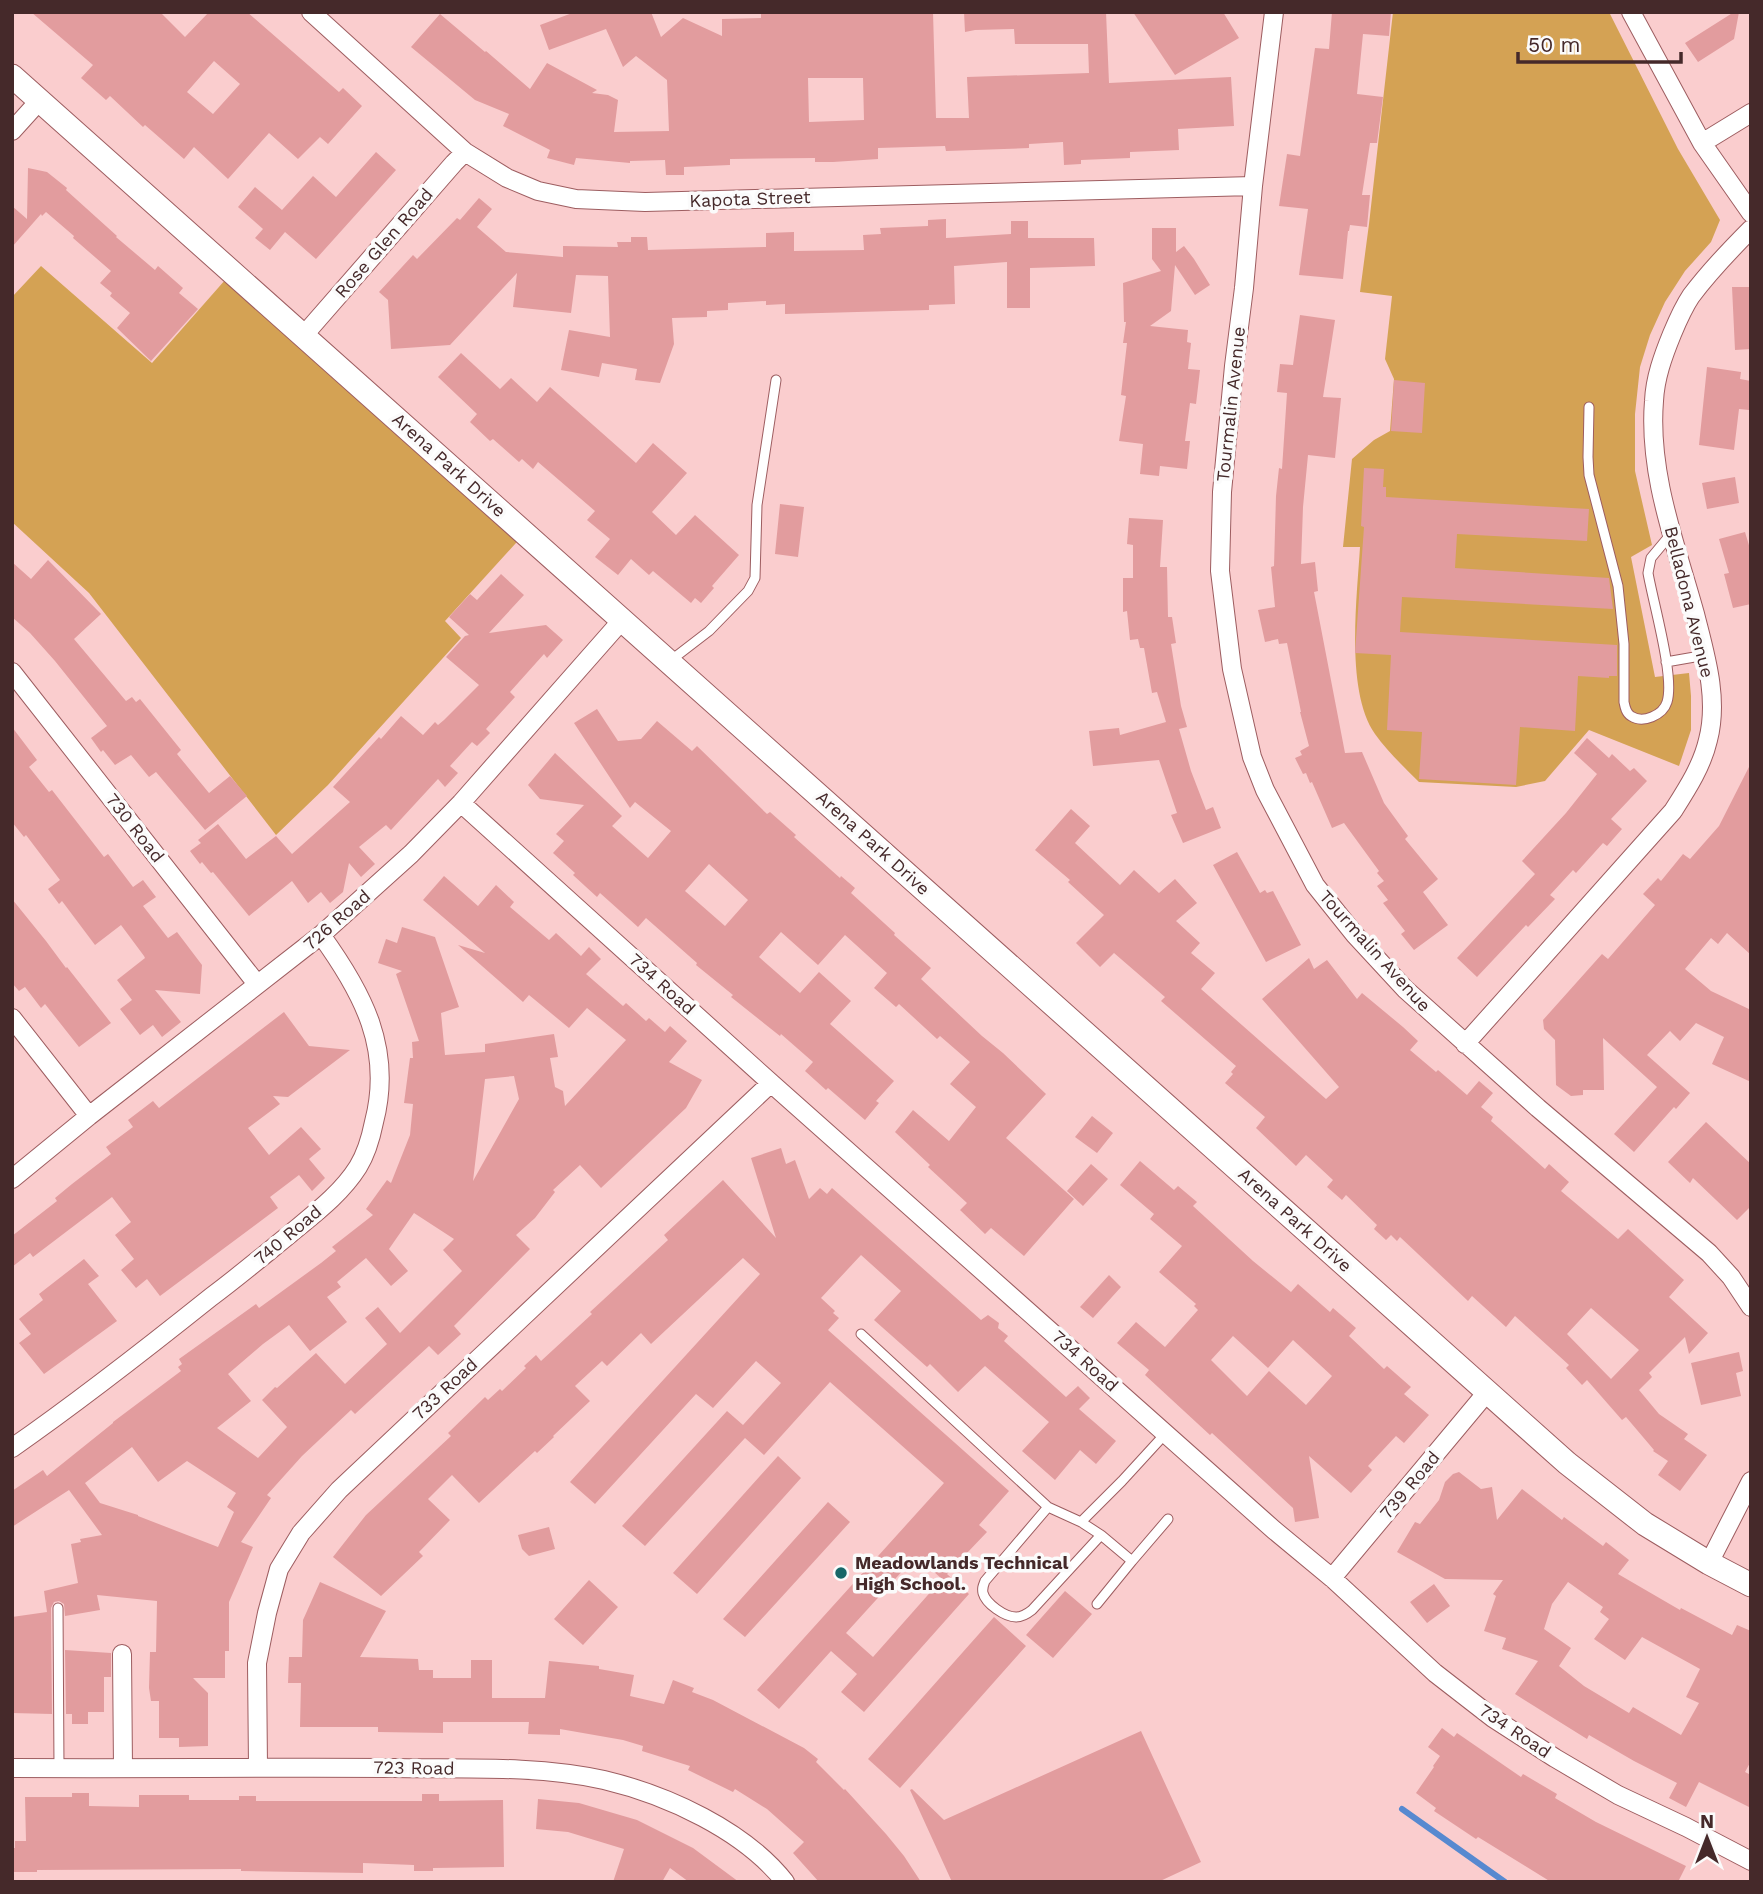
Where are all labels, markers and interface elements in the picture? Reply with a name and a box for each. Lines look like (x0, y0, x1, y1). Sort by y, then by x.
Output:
scale bar (1518, 21, 1681, 65)
text: 50 m (1528, 32, 1580, 57)
street label: Rose Glen Road (330, 183, 437, 302)
street label: Kapota Street (689, 186, 811, 211)
street label: Tourmalin Avenue (1212, 325, 1249, 483)
street label: Arena Park Drive (388, 408, 510, 521)
street label: Belladona Avenue (1660, 524, 1718, 680)
street label: Arena Park Drive (812, 786, 934, 899)
street label: 730 Road (102, 789, 169, 866)
street label: 726 Road (299, 885, 374, 954)
street label: Tourmalin Avenue (1315, 886, 1435, 1016)
street label: 734 Road (625, 949, 700, 1019)
street label: Arena Park Drive (1234, 1163, 1356, 1276)
street label: 740 Road (250, 1200, 326, 1269)
street label: 734 Road (1048, 1326, 1123, 1396)
street label: 733 Road (408, 1353, 482, 1424)
street label: 739 Road (1375, 1447, 1444, 1523)
place label: Meadowlands Technical High School. (855, 1552, 1068, 1594)
marker: Meadowlands Technical High School. (833, 1565, 849, 1581)
street label: 734 Road (1476, 1699, 1555, 1762)
street label: 723 Road (373, 1756, 455, 1779)
north arrow (1672, 1803, 1742, 1873)
text: N (1700, 1810, 1714, 1833)

